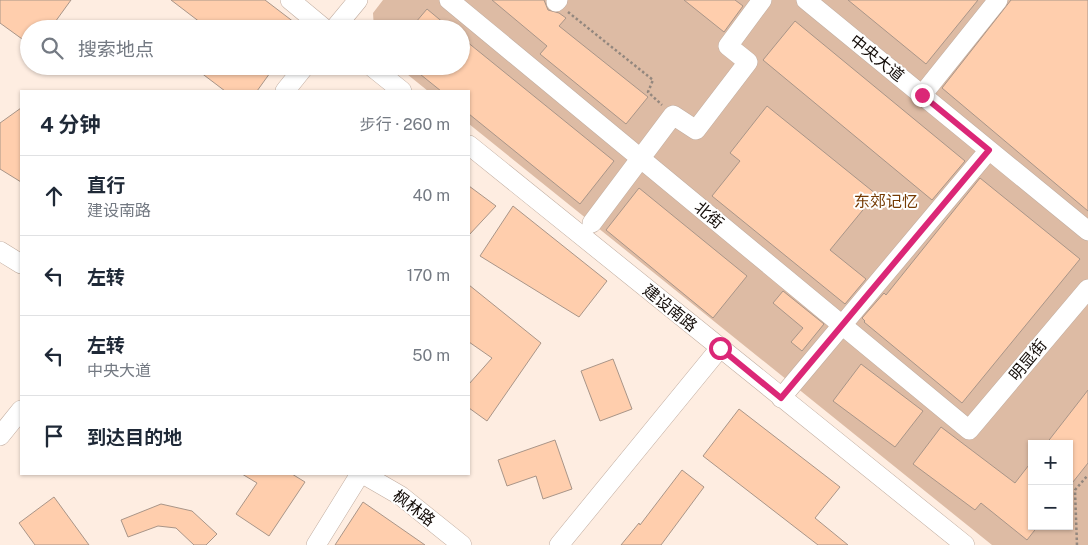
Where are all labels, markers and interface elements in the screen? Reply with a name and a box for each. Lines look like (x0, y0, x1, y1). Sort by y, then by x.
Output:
search box (20, 20, 470, 75)
street label: 中央大道 (846, 30, 908, 86)
icon: search (38, 34, 66, 62)
text: 搜索地点 (78, 38, 154, 60)
route end (911, 84, 934, 107)
text: 4 分钟 (40, 112, 101, 137)
text: 步行 · 260 m (360, 115, 450, 134)
text: 直行 (87, 174, 125, 196)
icon: ahead (40, 182, 68, 210)
text: 40 m (412, 186, 450, 205)
park label: 东郊记忆 (854, 192, 918, 211)
street label: 北街 (691, 197, 727, 233)
text: 建设南路 (87, 201, 151, 220)
icon: left (40, 262, 68, 290)
text: 左转 (87, 266, 125, 288)
text: 170 m (407, 266, 450, 285)
street label: 建设南路 (639, 280, 701, 336)
text: 左转 (87, 334, 125, 356)
street label: 明显街 (1005, 336, 1051, 384)
route start (709, 337, 732, 360)
icon: left (40, 342, 68, 370)
text: 50 m (412, 346, 450, 365)
text: 中央大道 (87, 361, 151, 380)
icon: arrive (40, 422, 68, 450)
text: 到达目的地 (87, 426, 182, 448)
map controls (1028, 440, 1073, 530)
button: + (1028, 440, 1073, 485)
button: − (1028, 485, 1073, 530)
street label: 枫林路 (389, 486, 439, 530)

